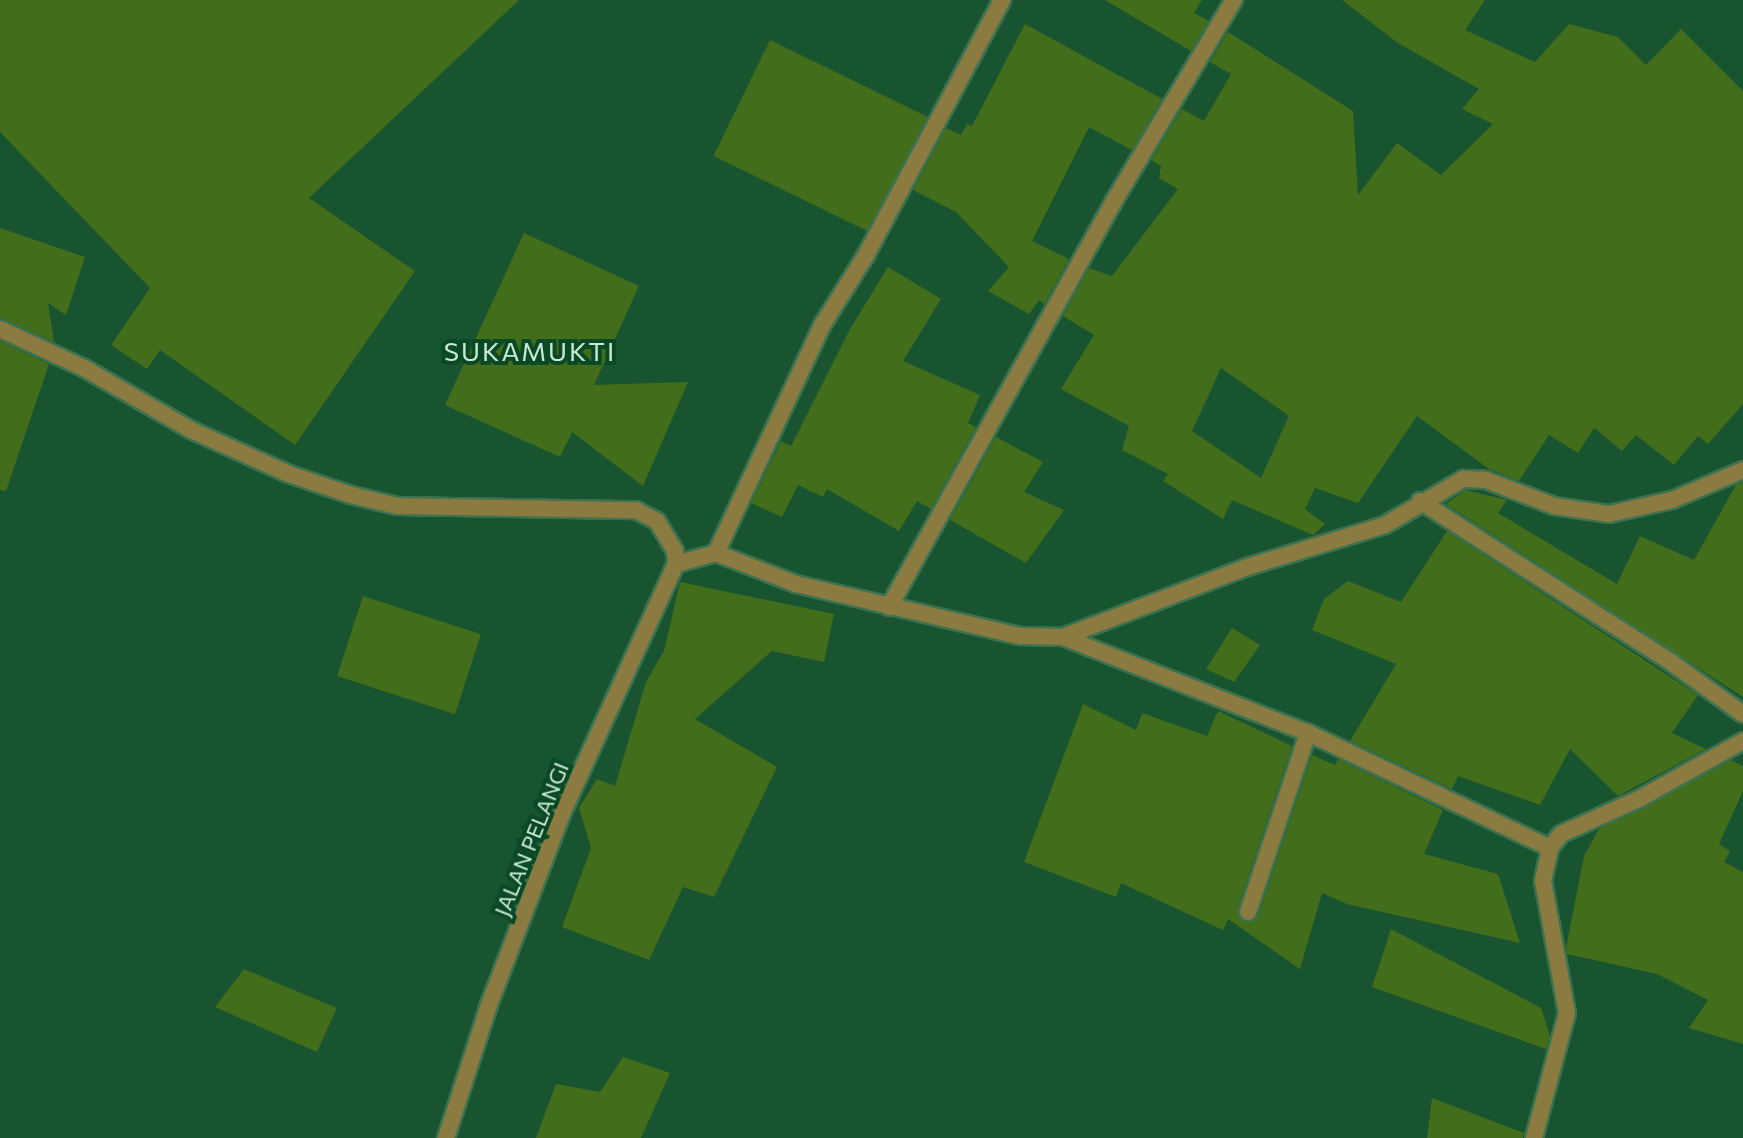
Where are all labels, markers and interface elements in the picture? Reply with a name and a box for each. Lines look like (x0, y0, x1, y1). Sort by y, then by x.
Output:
district label: SUKAMUKTI (444, 335, 616, 367)
street label: JALAN PELANGI (488, 758, 574, 920)

